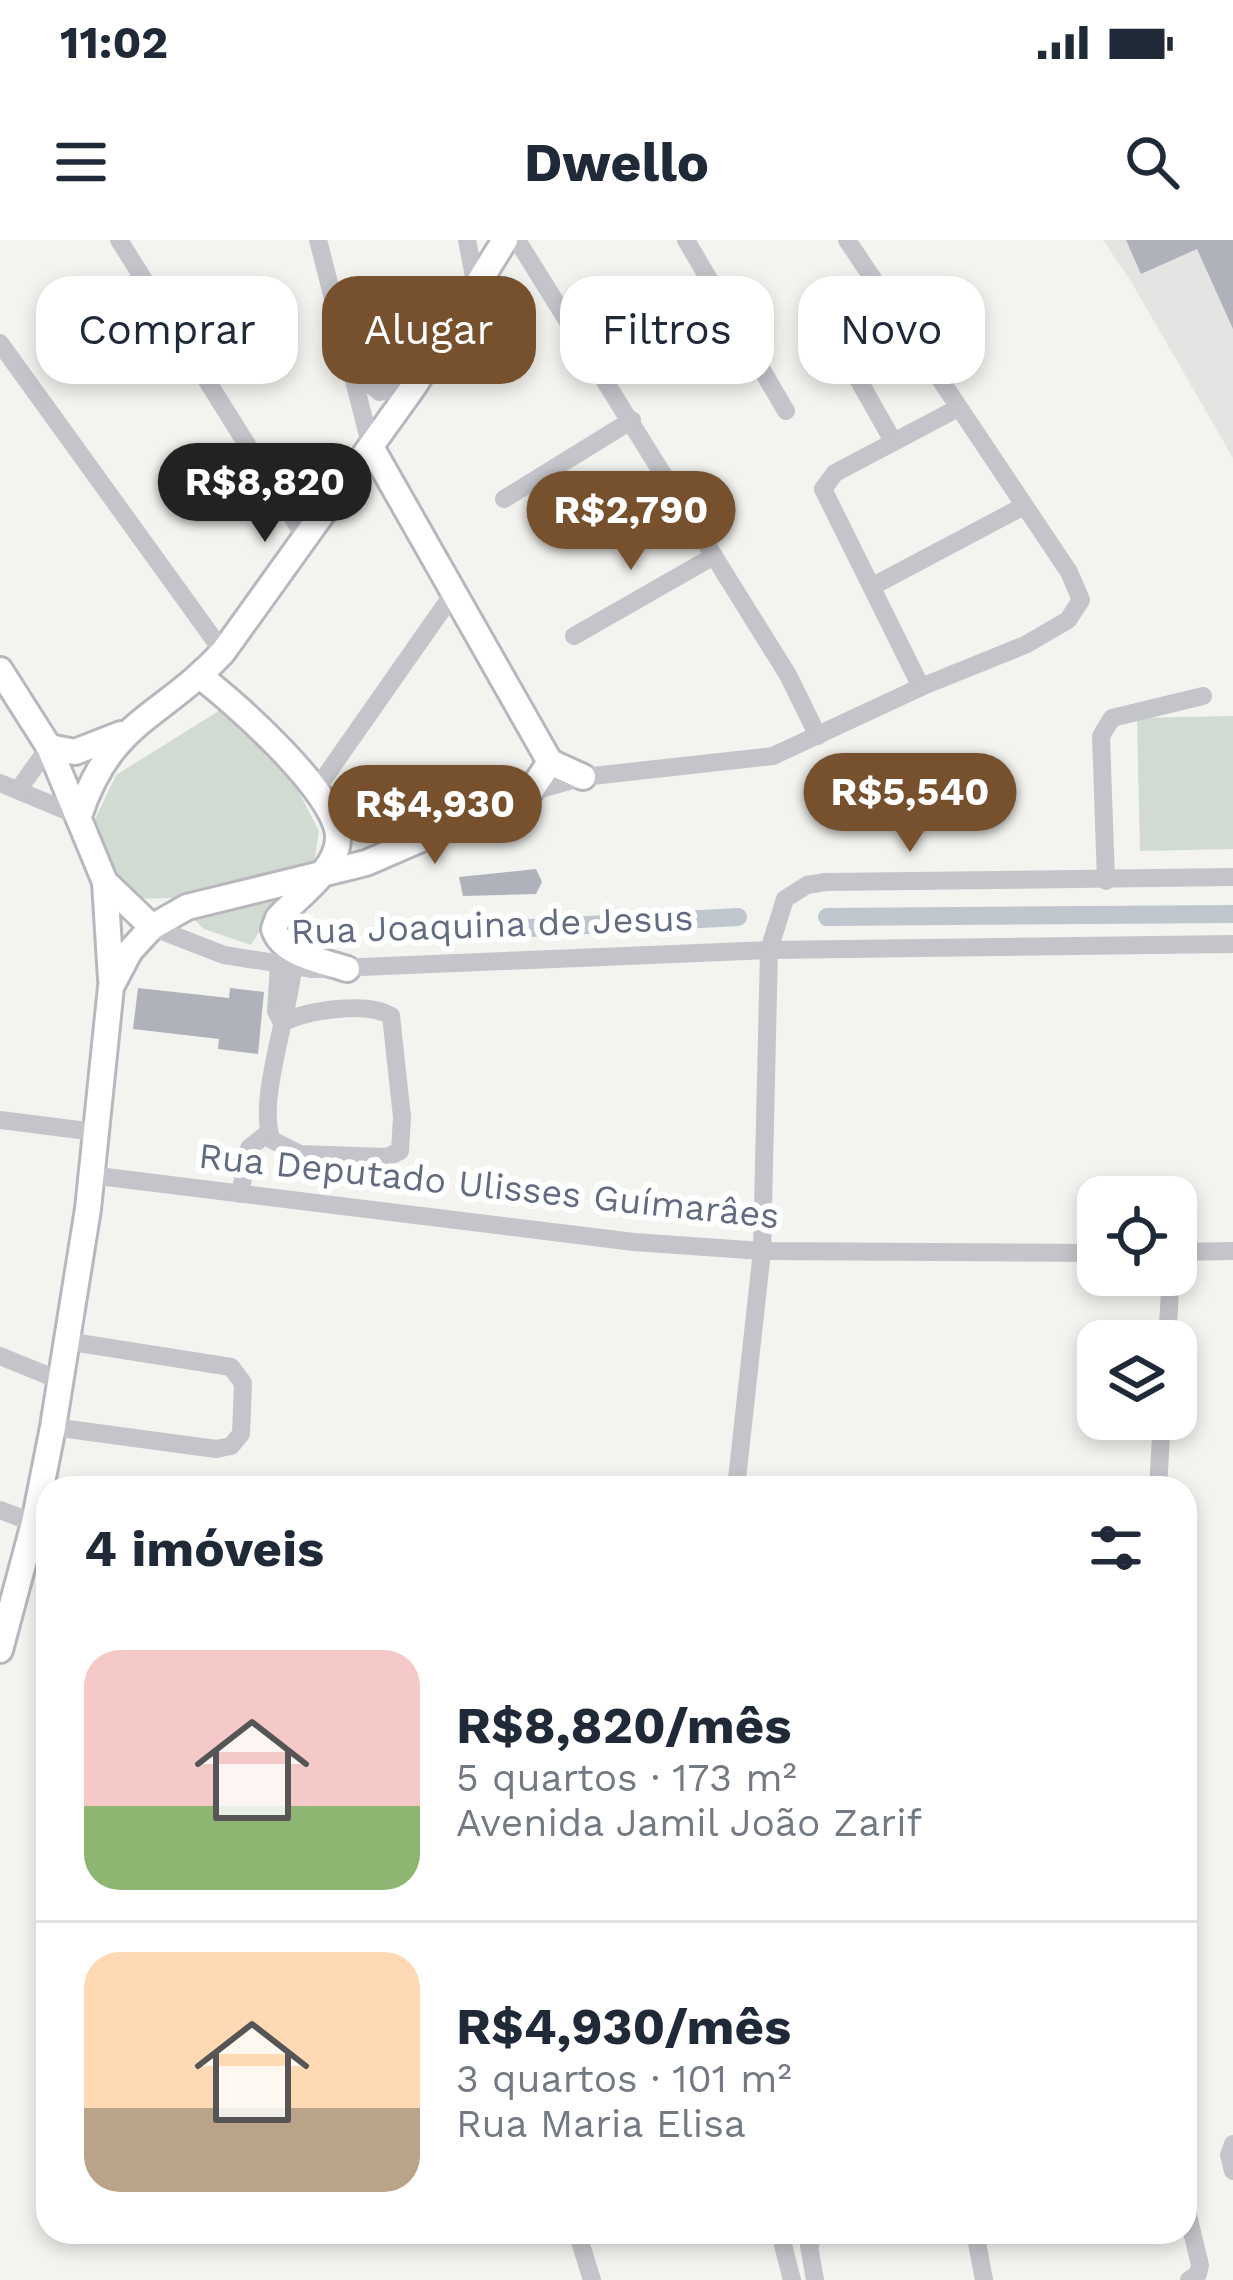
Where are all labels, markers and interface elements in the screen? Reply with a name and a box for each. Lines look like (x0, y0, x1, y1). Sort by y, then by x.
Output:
text: 11:02 (60, 16, 168, 69)
icon: menu (48, 129, 114, 195)
icon: search (1119, 129, 1185, 195)
text: Dwello (524, 131, 709, 194)
chip: Comprar (36, 276, 298, 384)
chip: Alugar (322, 276, 536, 384)
chip: Filtros (560, 276, 774, 384)
chip: Novo (798, 276, 985, 384)
pin: R$8,820 (154, 443, 376, 545)
text: R$8,820 (185, 459, 345, 504)
pin: R$2,790 (520, 471, 742, 573)
text: R$2,790 (554, 487, 708, 532)
pin: R$5,540 (799, 753, 1021, 855)
pin: R$4,930 (324, 765, 546, 867)
text: R$5,540 (831, 769, 989, 814)
text: R$4,930 (355, 781, 515, 826)
street label: Rua Joaquina de Jesus (290, 897, 694, 953)
street label: Rua Deputado Ulisses Guímarâes (197, 1135, 781, 1237)
map controls (1077, 1176, 1197, 1440)
button: locate (1077, 1176, 1197, 1296)
button: layers (1077, 1320, 1197, 1440)
icon: filters (1083, 1515, 1149, 1581)
text: 4 imóveis (84, 1519, 324, 1578)
text: R$8,820/mês (456, 1696, 791, 1755)
icon: home (180, 1698, 324, 1842)
text: 5 quartos · 173 m² (456, 1755, 797, 1800)
text: Avenida Jamil João Zarif (456, 1800, 922, 1845)
text: R$4,930/mês (456, 1997, 791, 2056)
icon: home (180, 2000, 324, 2144)
text: 3 quartos · 101 m² (456, 2056, 792, 2101)
text: Rua Maria Elisa (456, 2101, 746, 2146)

